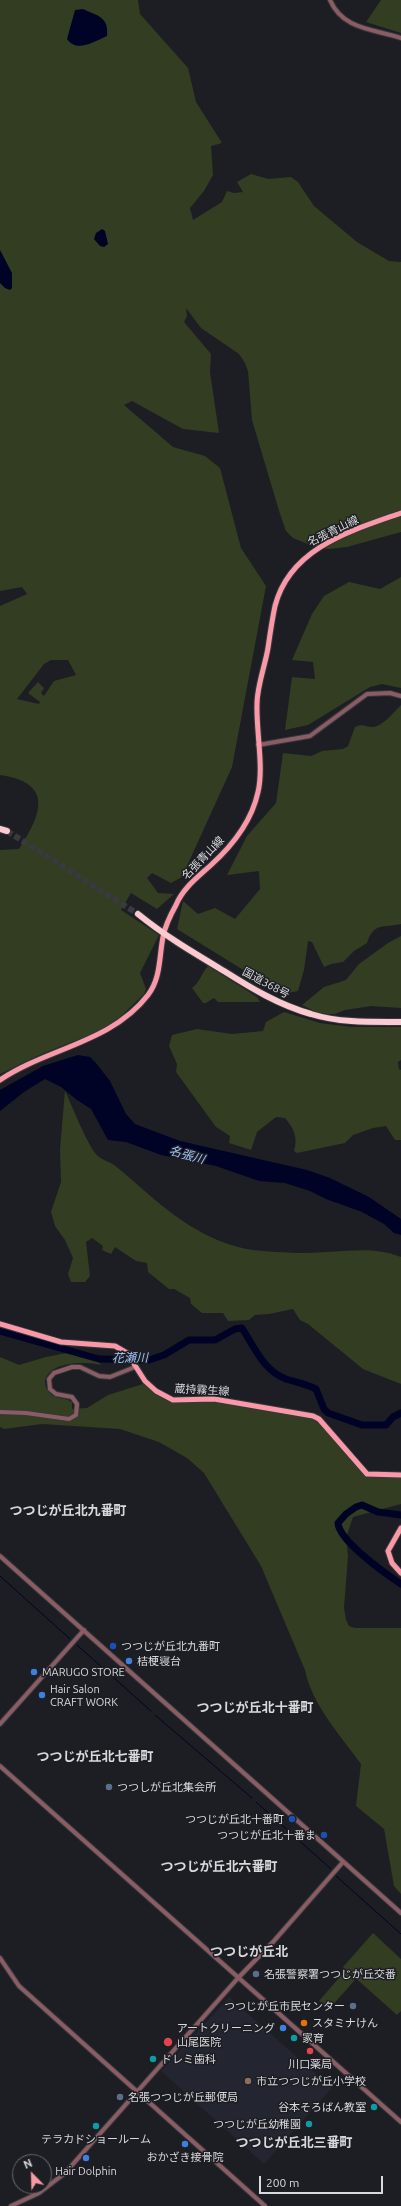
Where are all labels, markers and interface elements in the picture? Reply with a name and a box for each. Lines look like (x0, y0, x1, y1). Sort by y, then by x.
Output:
street label: 名張青山線 (305, 513, 361, 549)
street label: 名張青山線 (179, 834, 227, 882)
street label: 国道368号 (240, 965, 292, 1001)
water label: 名張川 (168, 1143, 206, 1167)
water label: 花瀬川 (112, 1350, 148, 1366)
street label: 蔵持霧生線 (174, 1382, 230, 1398)
district label: つつじが丘北九番町 (10, 1503, 126, 1519)
place label: つつじが丘北九番町 (121, 1639, 220, 1653)
marker: つつじが丘北九番町 (108, 1641, 118, 1651)
place label: 桔梗寝台 (137, 1654, 181, 1668)
marker: 桔梗寝台 (124, 1656, 134, 1666)
place label: MARUGO STORE (42, 1665, 125, 1679)
marker: MARUGO STORE (29, 1667, 39, 1677)
place label: Hair Salon CRAFT WORK (50, 1682, 118, 1708)
marker: Hair Salon CRAFT WORK (37, 1690, 47, 1700)
district label: つつじが丘北十番町 (197, 1700, 313, 1716)
district label: つつじが丘北七番町 (37, 1749, 153, 1765)
place label: つつしが丘北集会所 (117, 1780, 216, 1794)
marker: つつしが丘北集会所 (104, 1782, 114, 1792)
place label: つつじが丘北十番町 (185, 1812, 284, 1826)
marker: つつじが丘北十番町 (287, 1814, 297, 1824)
place label: つつじが丘北十番ま (217, 1828, 316, 1842)
marker: つつじが丘北十番ま (319, 1830, 329, 1840)
district label: つつじが丘北六番町 (161, 1859, 277, 1875)
district label: つつじが丘北 (210, 1944, 288, 1960)
place label: 名張警察署つつじが丘交番 (264, 1967, 396, 1981)
marker: 名張警察署つつじが丘交番 (251, 1969, 261, 1979)
place label: つつじが丘市民センター (224, 1999, 345, 2013)
marker: つつじが丘市民センター (348, 2001, 358, 2011)
place label: スタミナけん (312, 2016, 378, 2030)
marker: スタミナけん (299, 2018, 309, 2028)
place label: アートクリーニング (177, 2021, 275, 2035)
marker: アートクリーニング (278, 2023, 288, 2033)
place label: 家育 (302, 2031, 324, 2045)
marker: 家育 (289, 2033, 299, 2043)
place label: 山尾医院 (177, 2035, 221, 2049)
marker: 山尾医院 (162, 2036, 174, 2048)
marker: 川口薬局 (305, 2046, 315, 2056)
place label: ドレミ歯科 (161, 2052, 216, 2066)
marker: ドレミ歯科 (148, 2054, 158, 2064)
place label: 川口薬局 (288, 2057, 332, 2071)
place label: 市立つつじが丘小学校 (256, 2074, 366, 2088)
marker: 市立つつじが丘小学校 (243, 2076, 253, 2086)
place label: 名張つつじが丘郵便局 (128, 2090, 238, 2104)
marker: 名張つつじが丘郵便局 (115, 2092, 125, 2102)
place label: 谷本そろばん教室 (278, 2100, 366, 2114)
marker: 谷本そろばん教室 (369, 2102, 379, 2112)
place label: つつじが丘幼稚園 (213, 2117, 301, 2131)
marker: つつじが丘幼稚園 (304, 2119, 314, 2129)
marker: テラカドショールーム (91, 2121, 101, 2131)
place label: テラカドショールーム (41, 2132, 151, 2146)
district label: つつじが丘北三番町 (236, 2135, 352, 2151)
marker: おかざき接骨院 (180, 2139, 190, 2149)
place label: おかざき接骨院 (147, 2150, 223, 2164)
marker: Hair Dolphin (81, 2153, 91, 2163)
north arrow (12, 2154, 52, 2194)
text: N (22, 2157, 34, 2171)
place label: Hair Dolphin (55, 2164, 117, 2178)
scale bar (261, 2168, 385, 2194)
text: 200 m (266, 2176, 299, 2189)

